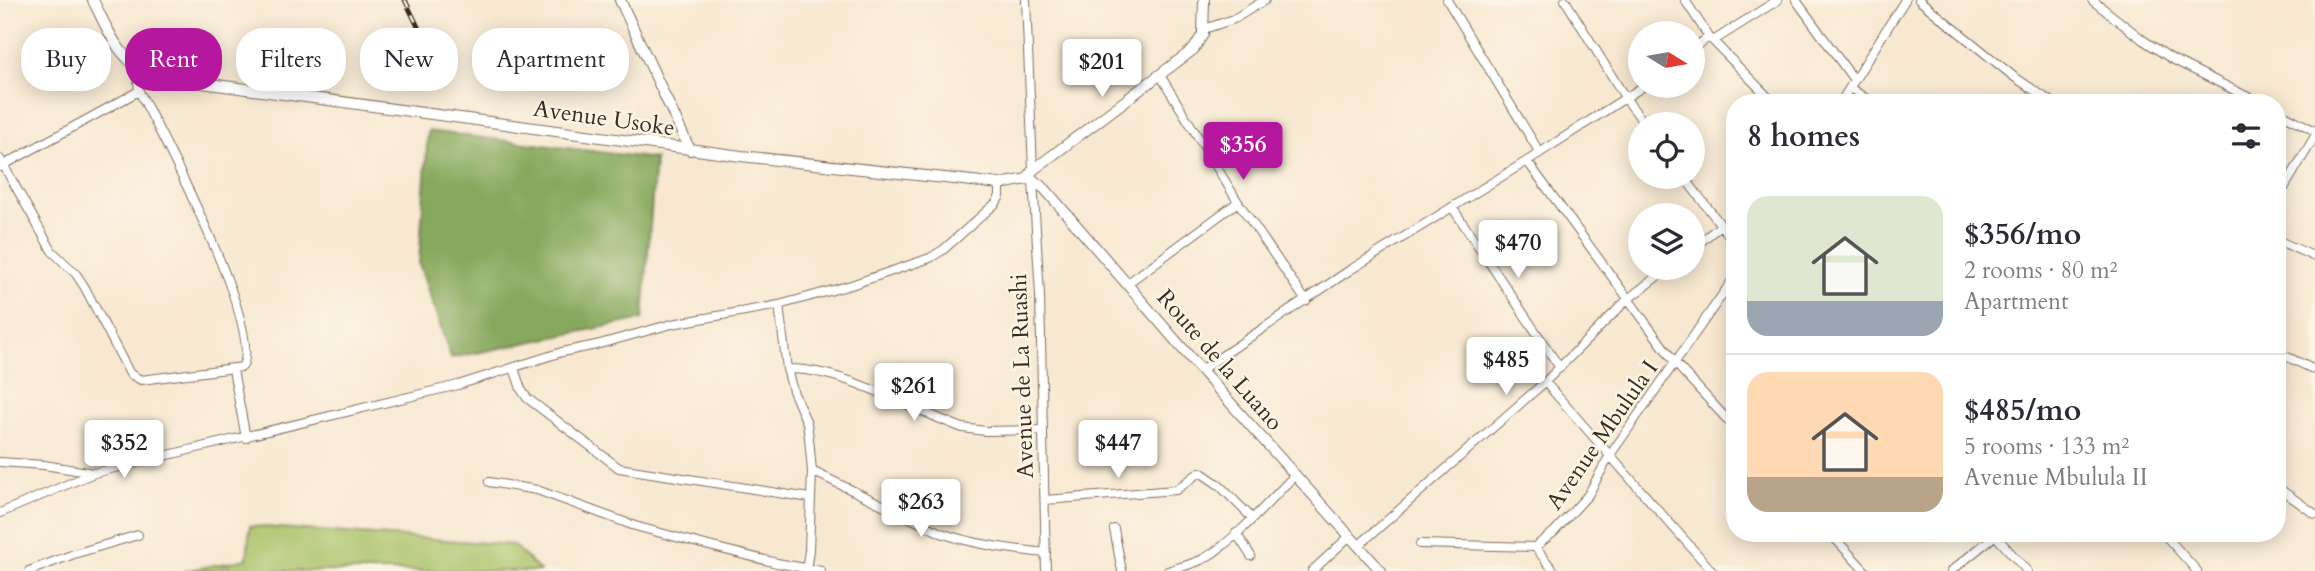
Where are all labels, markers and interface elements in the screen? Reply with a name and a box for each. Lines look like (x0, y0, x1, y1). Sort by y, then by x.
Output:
north arrow (1628, 21, 1704, 98)
map controls (1628, 21, 1705, 280)
chip: Buy (21, 28, 111, 91)
chip: Rent (125, 28, 222, 91)
chip: Filters (236, 28, 346, 91)
chip: New (360, 28, 458, 91)
chip: Apartment (472, 28, 629, 91)
pin: $201 (1061, 40, 1143, 99)
text: $201 (1078, 46, 1126, 77)
street label: Avenue Usoke (531, 93, 677, 143)
button: locate (1628, 112, 1705, 189)
text: 8 homes (1747, 116, 1860, 157)
icon: filters (2227, 117, 2265, 155)
pin: $356 (1202, 122, 1284, 182)
text: $356 (1219, 129, 1267, 160)
button: layers (1628, 203, 1705, 280)
text: $356/mo (1964, 214, 2081, 255)
pin: $470 (1477, 220, 1559, 280)
icon: home (1803, 224, 1887, 308)
text: $470 (1494, 227, 1542, 258)
text: 2 rooms · 80 m² (1964, 255, 2117, 286)
street label: Avenue de La Ruashi (1003, 273, 1041, 479)
street label: Route de la Luano (1150, 283, 1290, 437)
text: Apartment (1964, 286, 2068, 317)
pin: $485 (1465, 338, 1547, 397)
text: $485 (1482, 344, 1530, 375)
street label: Avenue Mbulula I (1539, 354, 1665, 516)
pin: $261 (873, 364, 955, 423)
text: $261 (890, 370, 938, 401)
text: $485/mo (1964, 390, 2081, 431)
icon: home (1803, 400, 1887, 484)
pin: $352 (83, 420, 165, 480)
pin: $447 (1077, 420, 1159, 480)
text: $352 (100, 427, 148, 458)
text: $447 (1094, 427, 1142, 458)
text: 5 rooms · 133 m² (1964, 431, 2129, 462)
text: Avenue Mbulula II (1964, 462, 2148, 493)
pin: $263 (880, 480, 962, 539)
text: $263 (897, 486, 945, 517)

